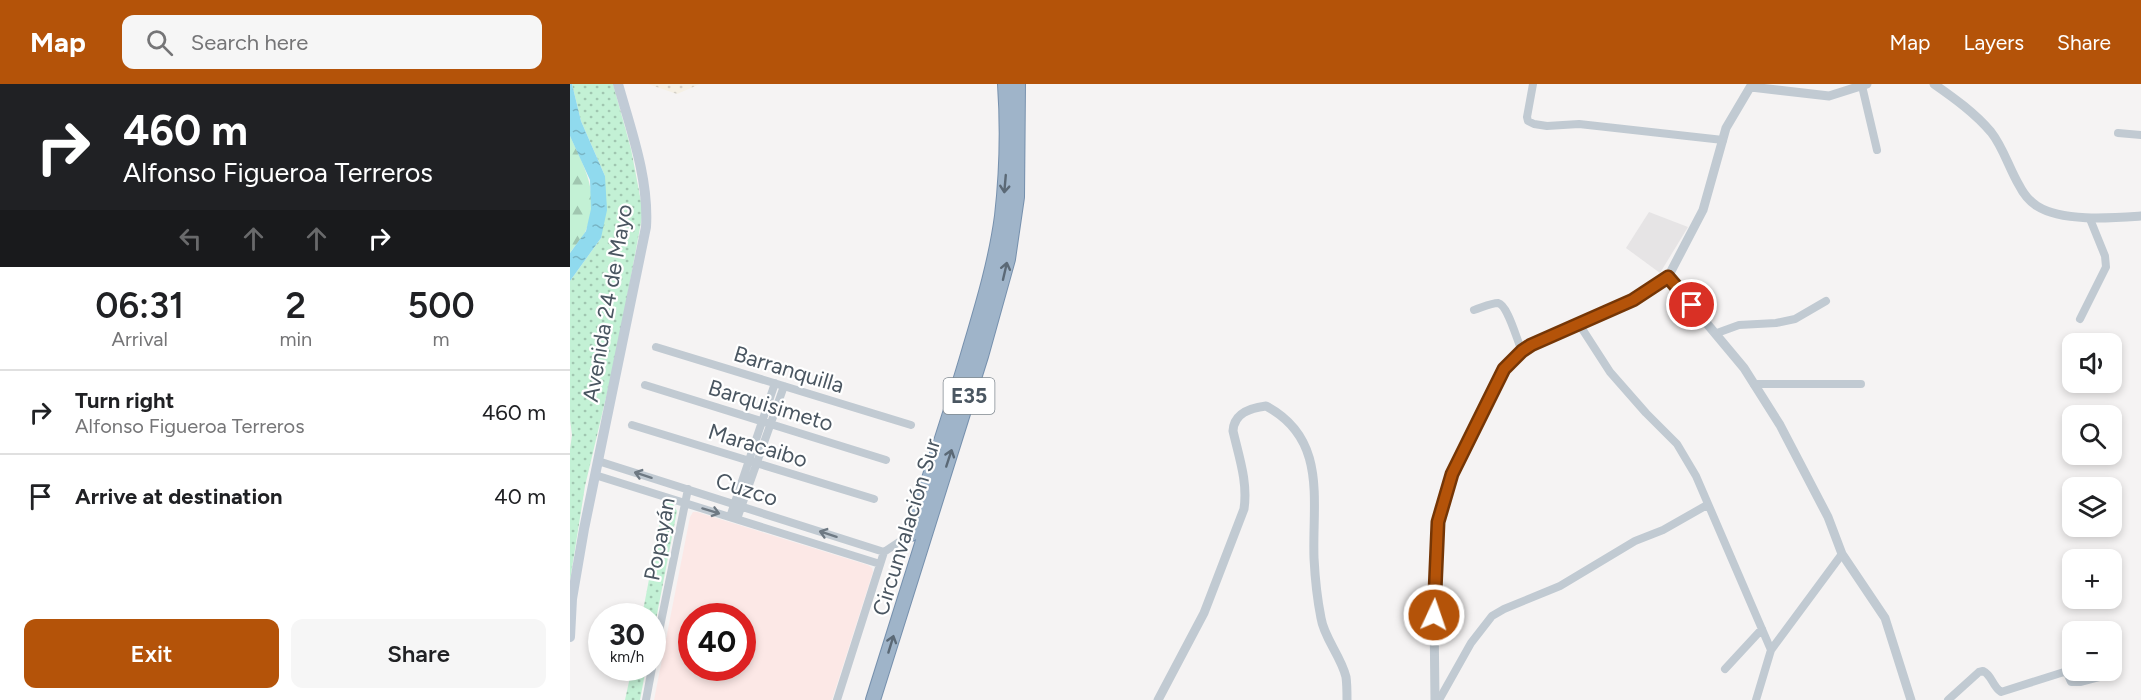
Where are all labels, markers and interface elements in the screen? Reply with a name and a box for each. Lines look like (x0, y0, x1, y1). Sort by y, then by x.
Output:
search box (122, 15, 542, 69)
text: Map (30, 25, 86, 59)
icon: search (143, 26, 176, 59)
text: Search here (191, 29, 308, 56)
text: Map (1890, 30, 1930, 55)
text: Layers (1963, 30, 2024, 55)
text: Share (2057, 30, 2111, 55)
text: 460 m (123, 105, 248, 156)
icon: right (24, 108, 102, 186)
text: Alfonso Figueroa Terreros (123, 156, 433, 189)
one-way arrow (999, 174, 1010, 194)
street label: Avenida 24 de Mayo (577, 202, 638, 404)
icon: left (174, 222, 207, 255)
icon: ahead (237, 222, 270, 255)
icon: ahead (300, 222, 333, 255)
icon: right (363, 222, 396, 255)
one-way arrow (1000, 262, 1011, 281)
pin (1666, 279, 1717, 330)
text: 06:31 (95, 284, 184, 327)
text: 2 (286, 284, 306, 327)
text: 500 (408, 284, 475, 327)
icon: arrive (1675, 288, 1708, 321)
text: Arrival (111, 327, 168, 351)
text: min (279, 327, 312, 351)
text: m (433, 327, 450, 351)
map controls (2062, 333, 2122, 681)
button: sound (2062, 333, 2122, 393)
street label: Barranquilla (730, 340, 847, 399)
street label: Barquisimeto (705, 374, 837, 437)
road number: E35 (944, 378, 994, 414)
text: Turn right (75, 387, 174, 414)
icon: right (24, 396, 57, 429)
text: 460 m (482, 399, 546, 426)
button: search (2062, 405, 2122, 465)
text: Alfonso Figueroa Terreros (75, 414, 305, 438)
street label: Maracaibo (705, 418, 811, 473)
street label: Circunvalación Sur (867, 435, 946, 619)
one-way arrow (944, 449, 955, 468)
street label: Cuzco (712, 467, 781, 512)
one-way arrow (634, 469, 653, 480)
button: layers (2062, 477, 2122, 537)
icon: arrive (24, 480, 57, 513)
text: Arrive at destination (75, 483, 283, 510)
text: 40 m (494, 483, 546, 510)
street label: Popayán (638, 495, 681, 583)
one-way arrow (701, 506, 720, 517)
one-way arrow (819, 528, 838, 539)
button: + (2062, 549, 2122, 609)
position arrow (1402, 583, 1466, 647)
speed limit sign: 40 (678, 603, 756, 681)
text: 30 (609, 616, 645, 653)
button: Exit (24, 619, 279, 688)
button: Share (291, 619, 546, 688)
button: − (2062, 621, 2122, 681)
one-way arrow (886, 635, 897, 654)
text: km/h (610, 648, 644, 666)

